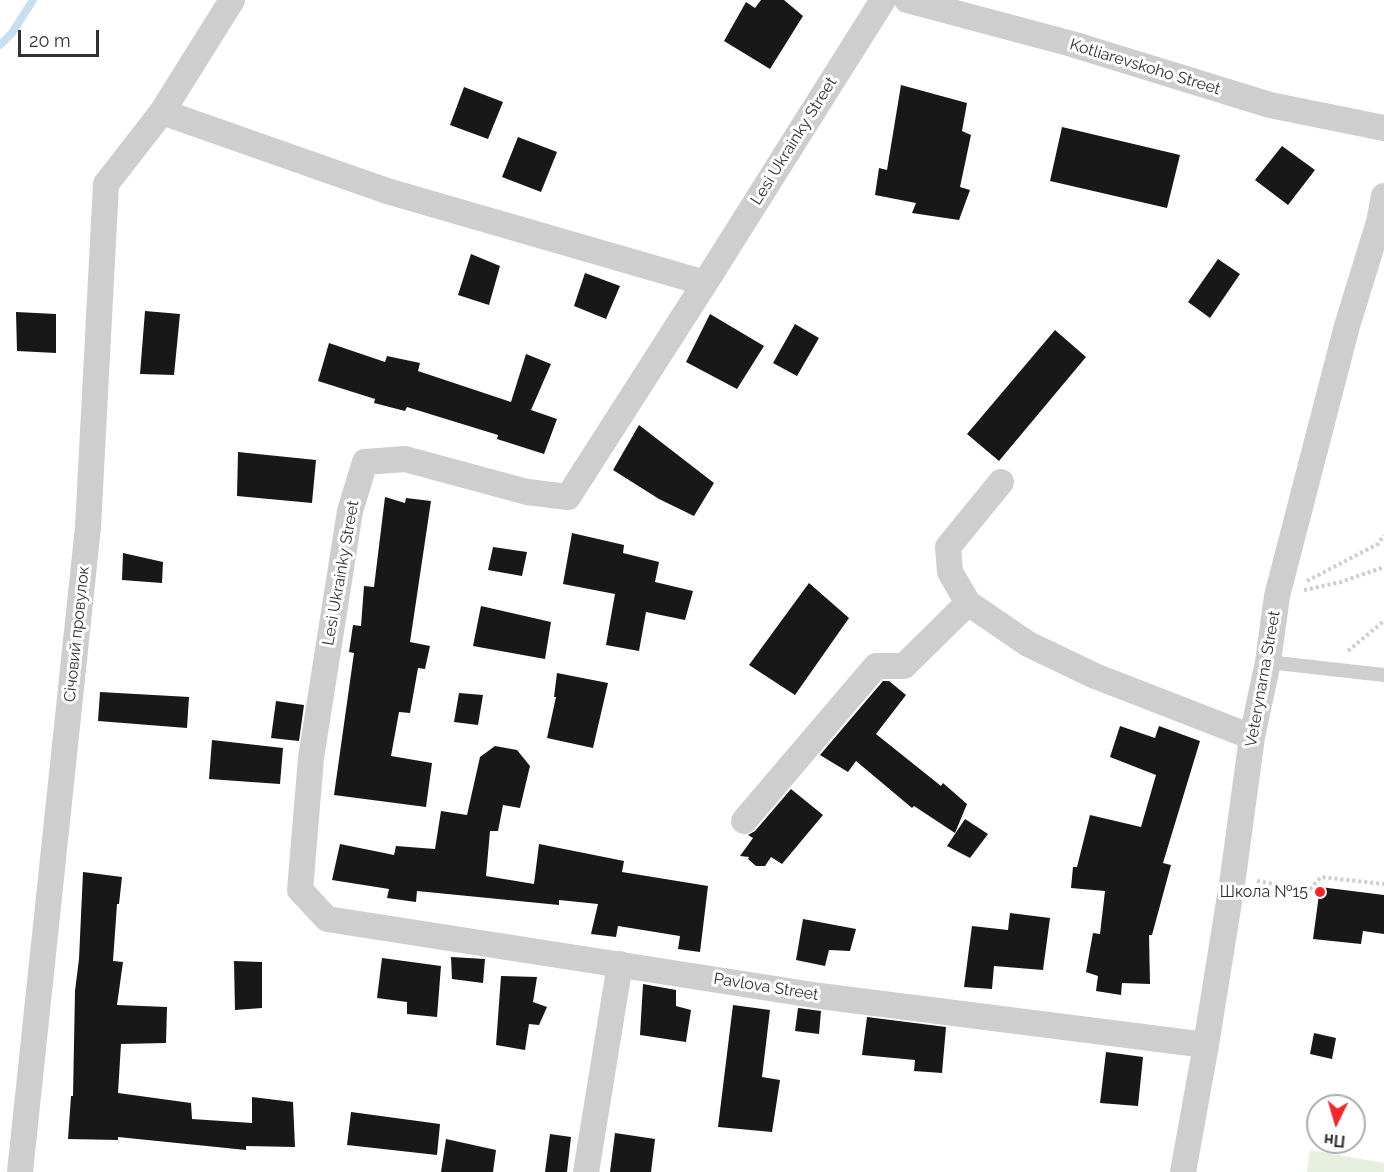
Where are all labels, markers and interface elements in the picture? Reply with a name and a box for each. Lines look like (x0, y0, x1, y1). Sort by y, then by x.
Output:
scale bar (21, 18, 102, 56)
text: 20 m (29, 30, 71, 51)
street label: Kotliarevskoho Street (1067, 35, 1223, 99)
street label: Lesi Ukrainky Street (747, 74, 841, 208)
street label: Lesi Ukrainky Street (319, 499, 363, 647)
street label: Січовий провулок (60, 565, 94, 703)
street label: Veterynarna Street (1242, 609, 1284, 749)
place label: Школа №15 (1220, 882, 1308, 902)
marker: Школа №15 (1313, 885, 1327, 899)
street label: Pavlova Street (712, 969, 820, 1005)
north arrow (1306, 1094, 1366, 1154)
text: Пн (1323, 1130, 1346, 1151)

